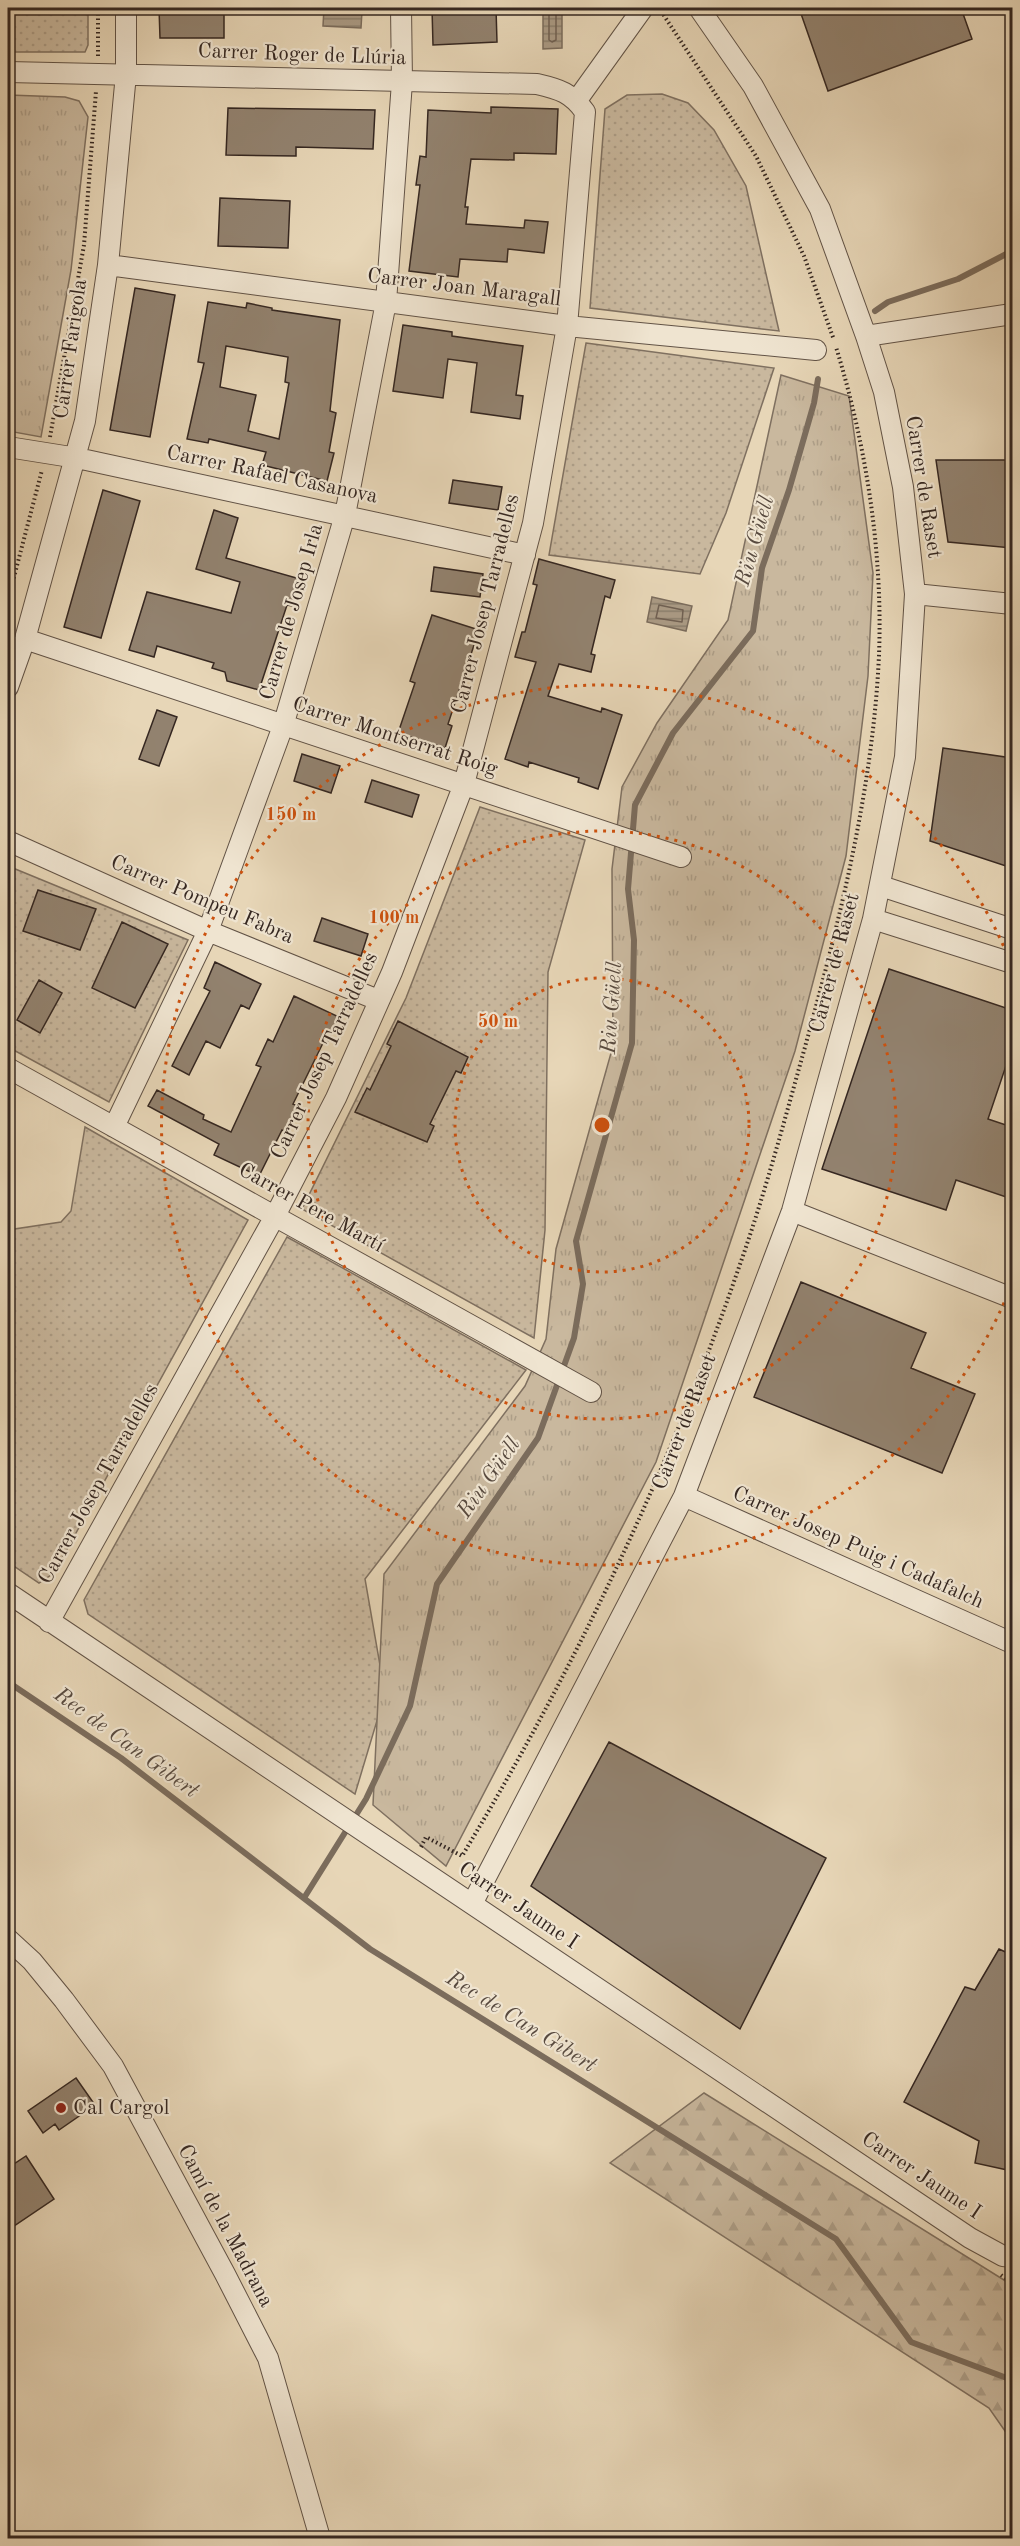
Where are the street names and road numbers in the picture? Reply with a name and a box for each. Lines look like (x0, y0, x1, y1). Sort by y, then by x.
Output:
street label: Carrer Roger de Llúria (197, 41, 407, 69)
street label: Carrer Joan Maragall (366, 266, 562, 310)
street label: Carrer Farigola (51, 278, 91, 420)
street label: Carrer de Raset (901, 414, 945, 560)
street label: Carrer Rafael Casanova (164, 442, 380, 508)
street label: Carrer Josep Tarradelles (449, 492, 523, 716)
street label: Carrer de Josep Irla (257, 521, 327, 703)
street label: Carrer Montserrat Roig (290, 694, 501, 780)
street label: Carrer Pompeu Fabra (107, 852, 297, 948)
street label: Carrer de Raset (806, 891, 864, 1035)
street label: Carrer Josep Tarradelles (268, 949, 382, 1163)
street label: Carrer Pere Martí (235, 1159, 387, 1257)
street label: Carrer de Raset (649, 1351, 721, 1493)
street label: Carrer Josep Tarradelles (35, 1380, 163, 1588)
street label: Carrer Josep Puig i Cadafalch (729, 1483, 987, 1613)
street label: Carrer Jaume I (454, 1858, 582, 1954)
street label: Carrer Jaume I (857, 2128, 985, 2224)
street label: Camí de la Madrana (173, 2141, 277, 2311)

